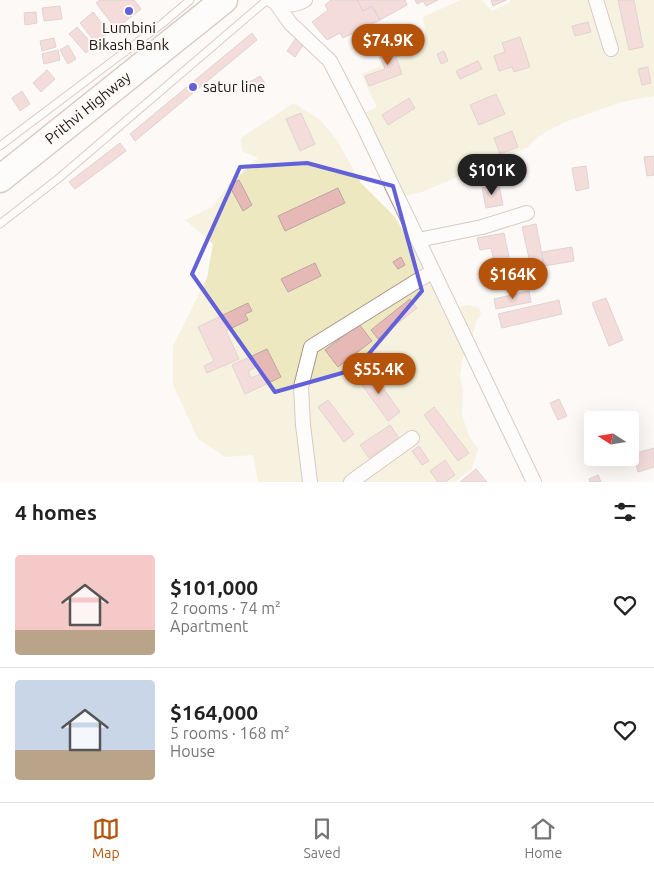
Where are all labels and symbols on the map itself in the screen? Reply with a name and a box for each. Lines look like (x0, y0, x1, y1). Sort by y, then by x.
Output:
marker: Lumbini Bikash Bank (123, 5, 135, 17)
place label: Lumbini Bikash Bank (89, 19, 170, 53)
pin: $74.9K (347, 23, 429, 66)
street label: Prithvi Highway (42, 68, 134, 147)
place label: satur line (203, 78, 265, 95)
marker: satur line (187, 81, 199, 93)
pin: $101K (457, 154, 527, 196)
pin: $164K (478, 258, 548, 300)
pin: $55.4K (338, 352, 420, 395)
north arrow (584, 411, 639, 466)

